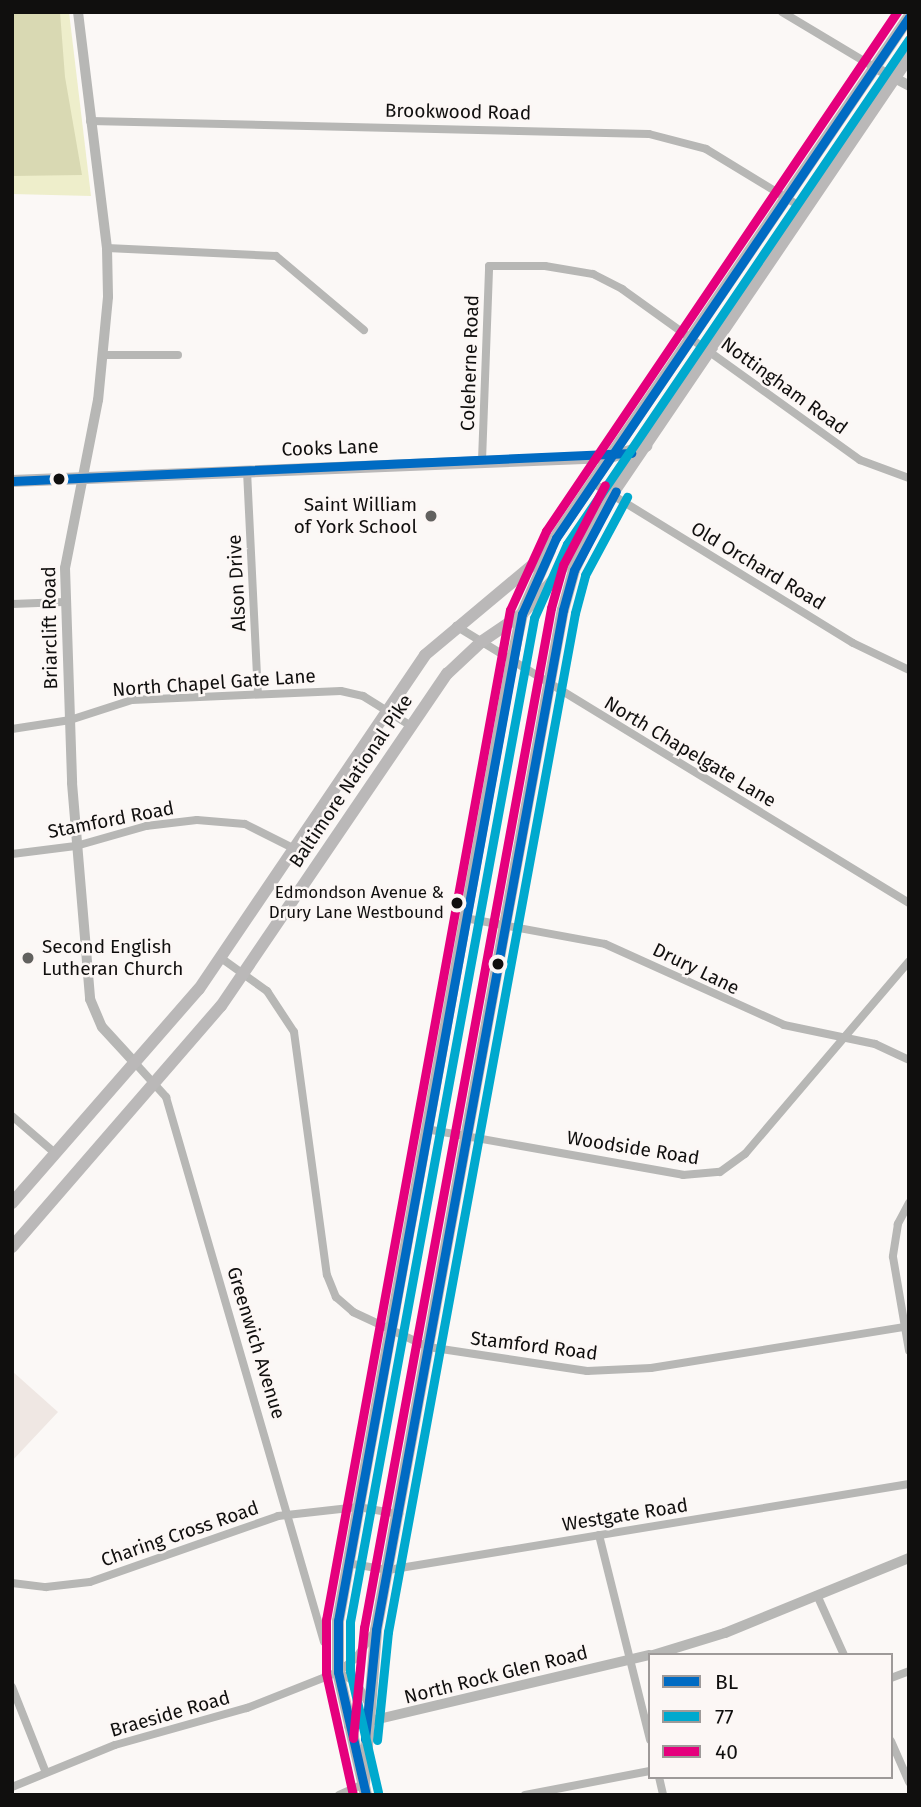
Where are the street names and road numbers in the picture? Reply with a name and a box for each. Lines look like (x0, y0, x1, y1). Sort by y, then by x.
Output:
street label: Brookwood Road (385, 99, 531, 125)
street label: Coleherne Road (456, 294, 484, 432)
street label: Nottingham Road (716, 332, 852, 440)
street label: Cooks Lane (281, 435, 379, 461)
street label: Old Orchard Road (687, 517, 829, 615)
street label: Alson Drive (223, 534, 251, 632)
street label: Briarclift Road (38, 566, 62, 690)
street label: North Chapel Gate Lane (111, 665, 317, 701)
street label: Baltimore National Pike (285, 690, 417, 872)
street label: North Chapelgate Lane (600, 692, 780, 812)
street label: Stamford Road (46, 797, 176, 843)
street label: Drury Lane (649, 938, 743, 1000)
street label: Woodside Road (565, 1126, 701, 1170)
street label: Greenwich Avenue (222, 1264, 290, 1422)
street label: Stamford Road (469, 1327, 599, 1365)
street label: Westgate Road (561, 1494, 689, 1536)
street label: Charing Cross Road (98, 1496, 262, 1572)
street label: North Rock Glen Road (402, 1641, 590, 1709)
street label: Braeside Road (107, 1686, 233, 1742)

